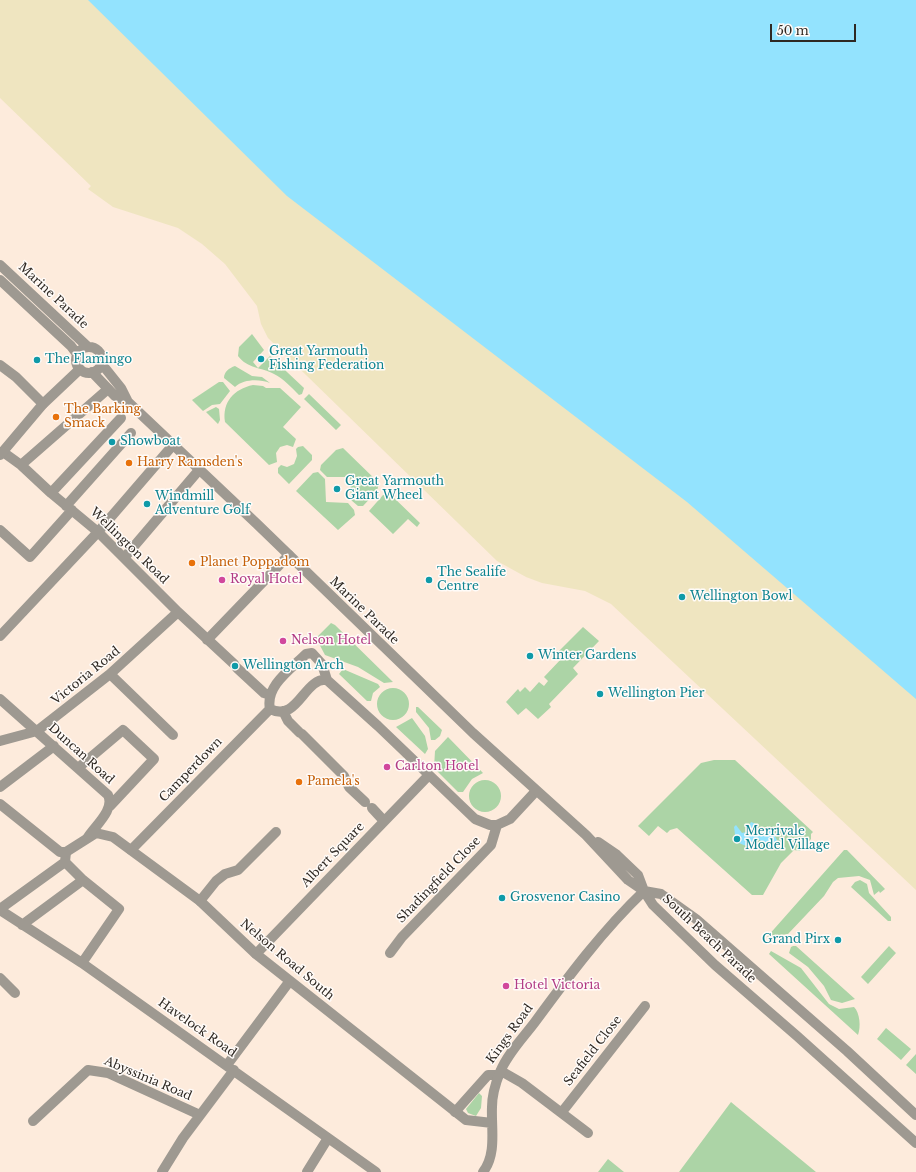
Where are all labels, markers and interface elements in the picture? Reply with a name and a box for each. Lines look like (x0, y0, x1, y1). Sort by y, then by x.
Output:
scale bar (772, 16, 858, 42)
text: 50 m (777, 23, 809, 38)
street label: Marine Parade (15, 260, 91, 332)
place label: Great Yarmouth Fishing Federation (269, 345, 384, 373)
place label: The Flamingo (45, 353, 132, 367)
marker: Great Yarmouth Fishing Federation (256, 354, 266, 364)
marker: The Flamingo (32, 355, 42, 365)
place label: The Barking Smack (64, 403, 141, 431)
marker: The Barking Smack (51, 412, 61, 422)
place label: Showboat (120, 435, 181, 449)
marker: Showboat (107, 437, 117, 447)
place label: Harry Ramsden's (137, 456, 243, 470)
marker: Harry Ramsden's (124, 458, 134, 468)
place label: Great Yarmouth Giant Wheel (345, 475, 444, 503)
marker: Great Yarmouth Giant Wheel (332, 484, 342, 494)
place label: Windmill Adventure Golf (155, 490, 250, 518)
marker: Windmill Adventure Golf (142, 499, 152, 509)
street label: Wellington Road (87, 505, 171, 587)
place label: Planet Poppadom (200, 556, 309, 570)
marker: Planet Poppadom (187, 558, 197, 568)
place label: The Sealife Centre (437, 566, 506, 594)
place label: Royal Hotel (230, 573, 302, 587)
street label: Marine Parade (327, 574, 401, 648)
marker: Royal Hotel (217, 575, 227, 585)
marker: The Sealife Centre (424, 575, 434, 585)
place label: Wellington Bowl (690, 590, 792, 604)
marker: Wellington Bowl (677, 592, 687, 602)
place label: Nelson Hotel (291, 634, 371, 648)
marker: Nelson Hotel (278, 636, 288, 646)
street label: Victoria Road (49, 644, 123, 708)
place label: Winter Gardens (538, 649, 636, 663)
marker: Winter Gardens (525, 651, 535, 661)
place label: Wellington Arch (243, 659, 344, 673)
marker: Wellington Arch (230, 661, 240, 671)
place label: Wellington Pier (608, 687, 704, 701)
marker: Wellington Pier (595, 689, 605, 699)
street label: Duncan Road (45, 721, 117, 787)
street label: Camperdown (157, 735, 225, 805)
place label: Carlton Hotel (395, 760, 479, 774)
marker: Carlton Hotel (382, 762, 392, 772)
place label: Pamela's (307, 775, 360, 789)
marker: Pamela's (294, 777, 304, 787)
street label: Albert Square (299, 820, 367, 890)
place label: Merrivale Model Village (745, 825, 830, 853)
street label: Shadingfield Close (394, 834, 484, 926)
marker: Merrivale Model Village (732, 834, 742, 844)
place label: Grosvenor Casino (510, 891, 620, 905)
street label: South Beach Parade (659, 892, 759, 986)
marker: Grosvenor Casino (497, 893, 507, 903)
street label: Nelson Road South (237, 917, 337, 1003)
place label: Grand Pirx (762, 933, 830, 947)
marker: Grand Pirx (833, 935, 843, 945)
place label: Hotel Victoria (514, 979, 600, 993)
marker: Hotel Victoria (501, 981, 511, 991)
street label: Havelock Road (155, 996, 239, 1060)
street label: Kings Road (484, 1002, 536, 1066)
street label: Seafield Close (561, 1013, 625, 1089)
street label: Abyssinia Road (102, 1054, 194, 1104)

